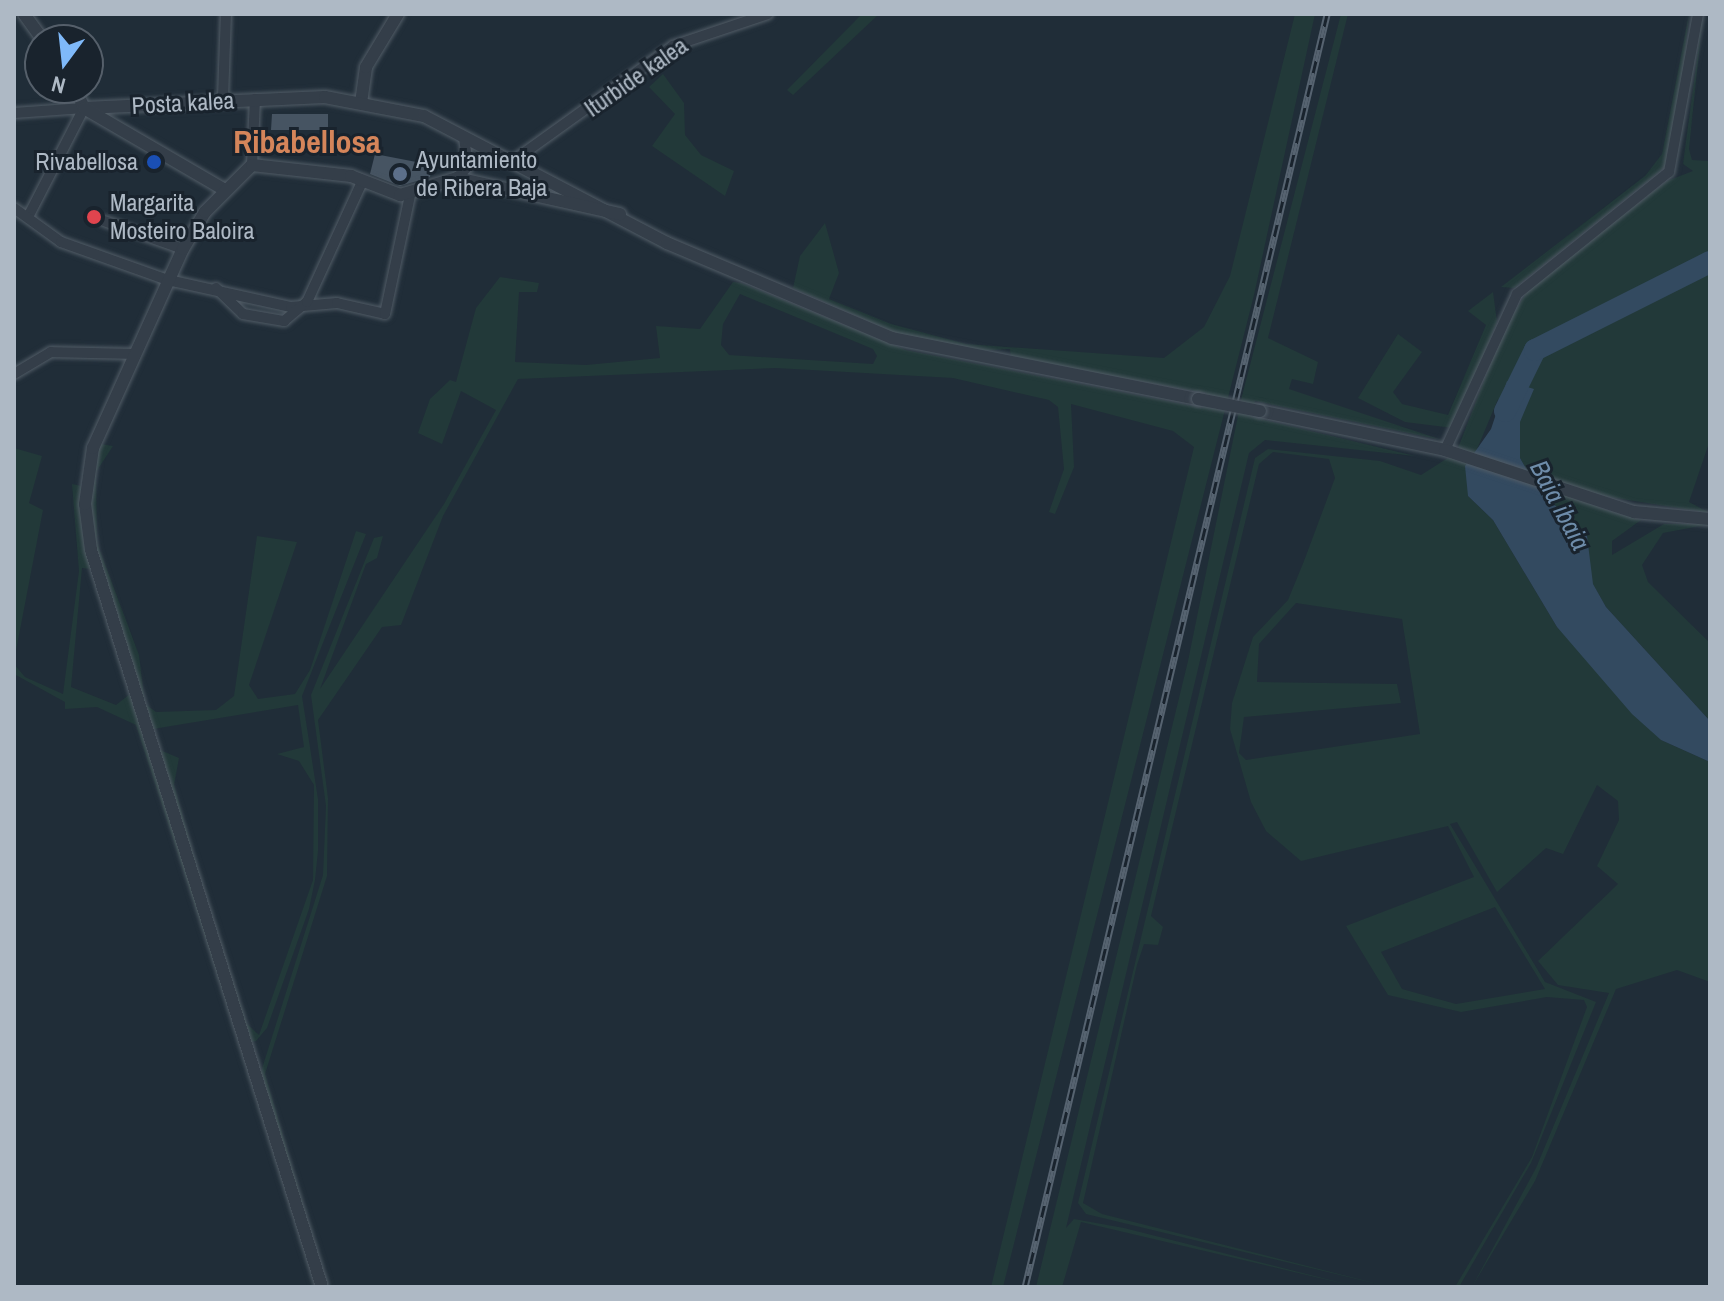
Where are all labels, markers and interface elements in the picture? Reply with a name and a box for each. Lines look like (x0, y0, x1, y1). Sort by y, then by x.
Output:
north arrow (24, 24, 104, 104)
street label: Iturbide kalea (579, 31, 693, 123)
text: N (48, 69, 68, 101)
street label: Posta kalea (131, 86, 235, 120)
district label: Ribabellosa (233, 123, 381, 161)
place label: Ayuntamiento de Ribera Baja (416, 146, 547, 202)
place label: Rivabellosa (35, 148, 138, 176)
marker: Rivabellosa (145, 153, 163, 171)
marker: Ayuntamiento de Ribera Baja (391, 165, 409, 183)
place label: Margarita Mosteiro Baloira (110, 189, 254, 245)
marker: Margarita Mosteiro Baloira (85, 208, 103, 226)
water label: Baia ibaia (1523, 455, 1597, 555)

